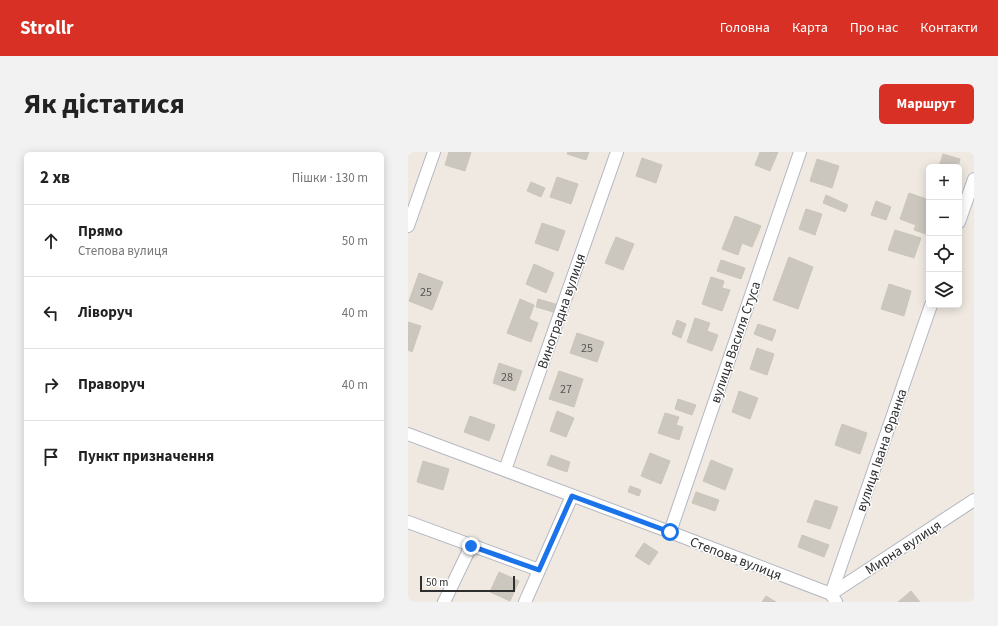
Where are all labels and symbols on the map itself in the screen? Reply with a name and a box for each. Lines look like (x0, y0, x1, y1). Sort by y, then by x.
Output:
street label: Виноградна вулиця (533, 251, 591, 372)
street label: вулиця Василя Стуса (706, 279, 766, 406)
house number: 25 (420, 284, 432, 301)
house number: 25 (581, 340, 593, 357)
house number: 28 (501, 369, 513, 386)
house number: 27 (560, 381, 572, 398)
street label: вулиця Івана Франка (852, 386, 912, 514)
street label: Мирна вулиця (861, 516, 946, 580)
route start (661, 523, 679, 541)
street label: Степова вулиця (687, 532, 784, 586)
route end (462, 537, 480, 555)
scale bar (420, 574, 515, 593)

